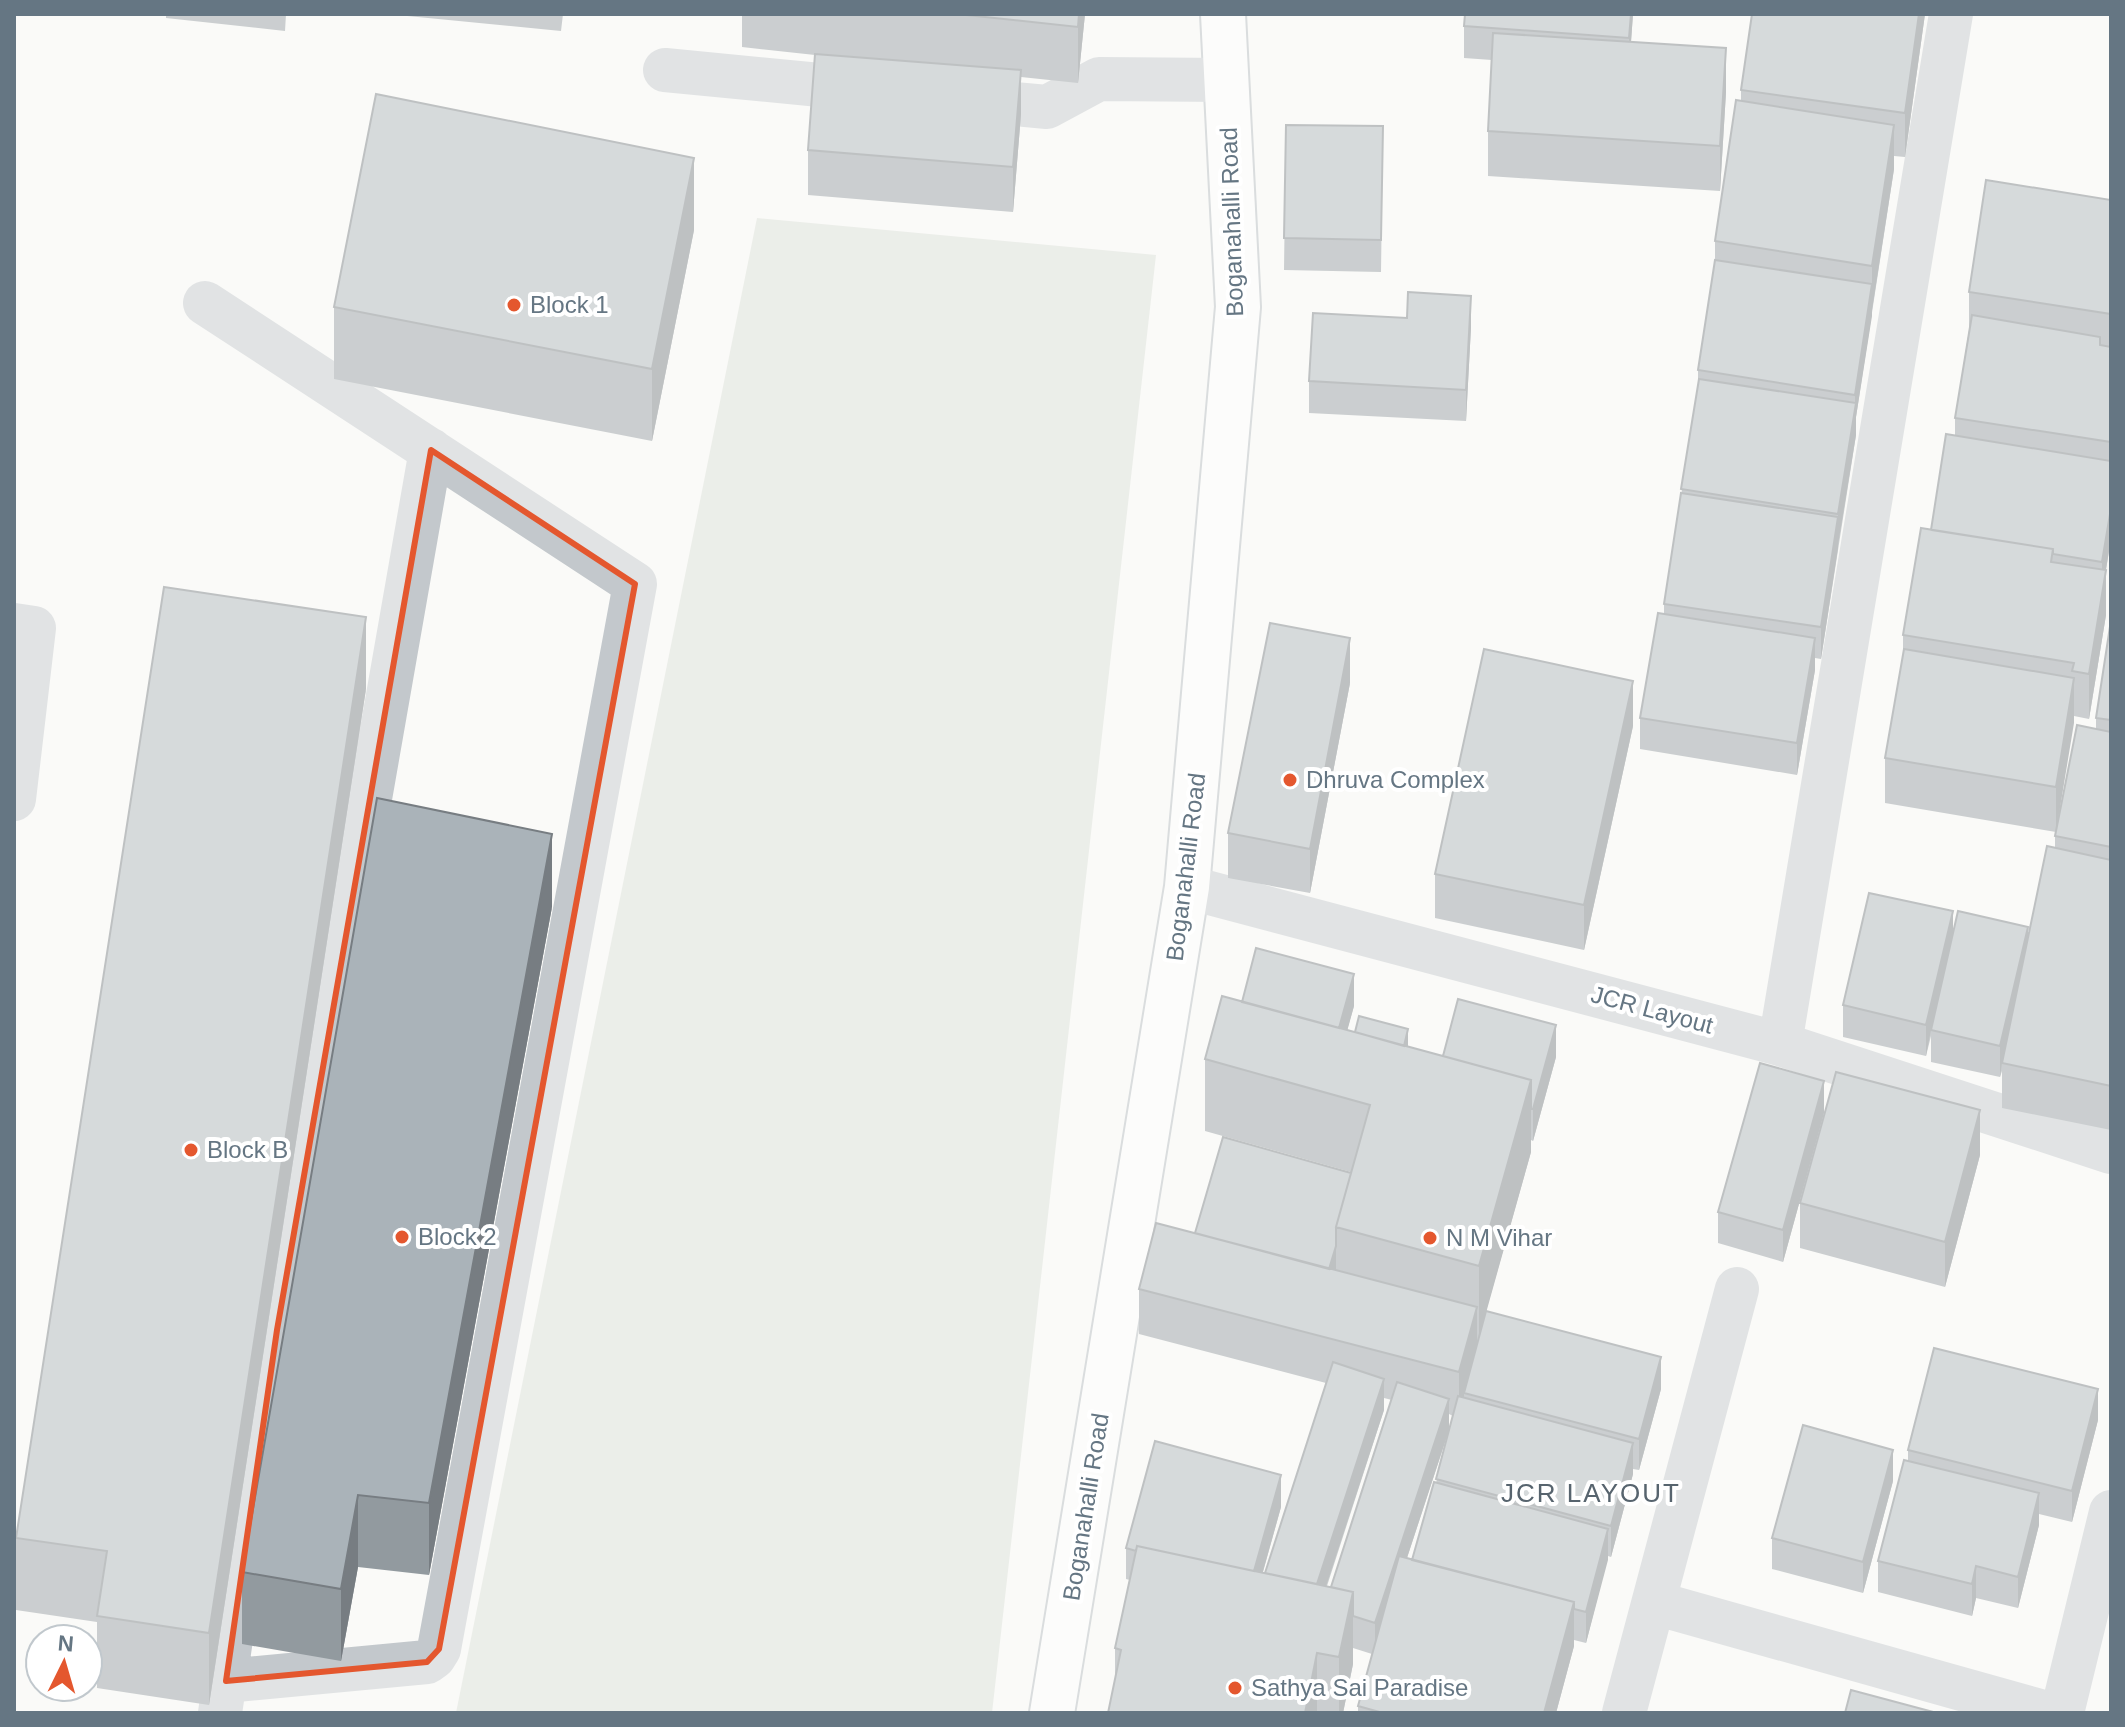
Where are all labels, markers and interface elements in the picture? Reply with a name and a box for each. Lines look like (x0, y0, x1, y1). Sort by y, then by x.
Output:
street label: Boganahalli Road (1215, 127, 1248, 317)
place label: Block 1 (530, 291, 609, 318)
marker: Block 1 (505, 296, 523, 314)
place label: Dhruva Complex (1306, 766, 1485, 793)
street label: Boganahalli Road (1161, 771, 1210, 963)
marker: Dhruva Complex (1281, 771, 1299, 789)
street label: JCR Layout (1588, 980, 1717, 1039)
place label: Block B (207, 1136, 288, 1163)
marker: Block B (182, 1141, 200, 1159)
place label: Block 2 (418, 1223, 497, 1250)
place label: N M Vihar (1446, 1224, 1552, 1251)
marker: Block 2 (393, 1228, 411, 1246)
marker: N M Vihar (1421, 1229, 1439, 1247)
street label: Boganahalli Road (1057, 1411, 1114, 1603)
district label: JCR LAYOUT (1501, 1478, 1681, 1508)
north arrow (24, 1623, 104, 1703)
text: N (57, 1630, 75, 1657)
place label: Sathya Sai Paradise (1251, 1674, 1468, 1701)
marker: Sathya Sai Paradise (1226, 1679, 1244, 1697)

